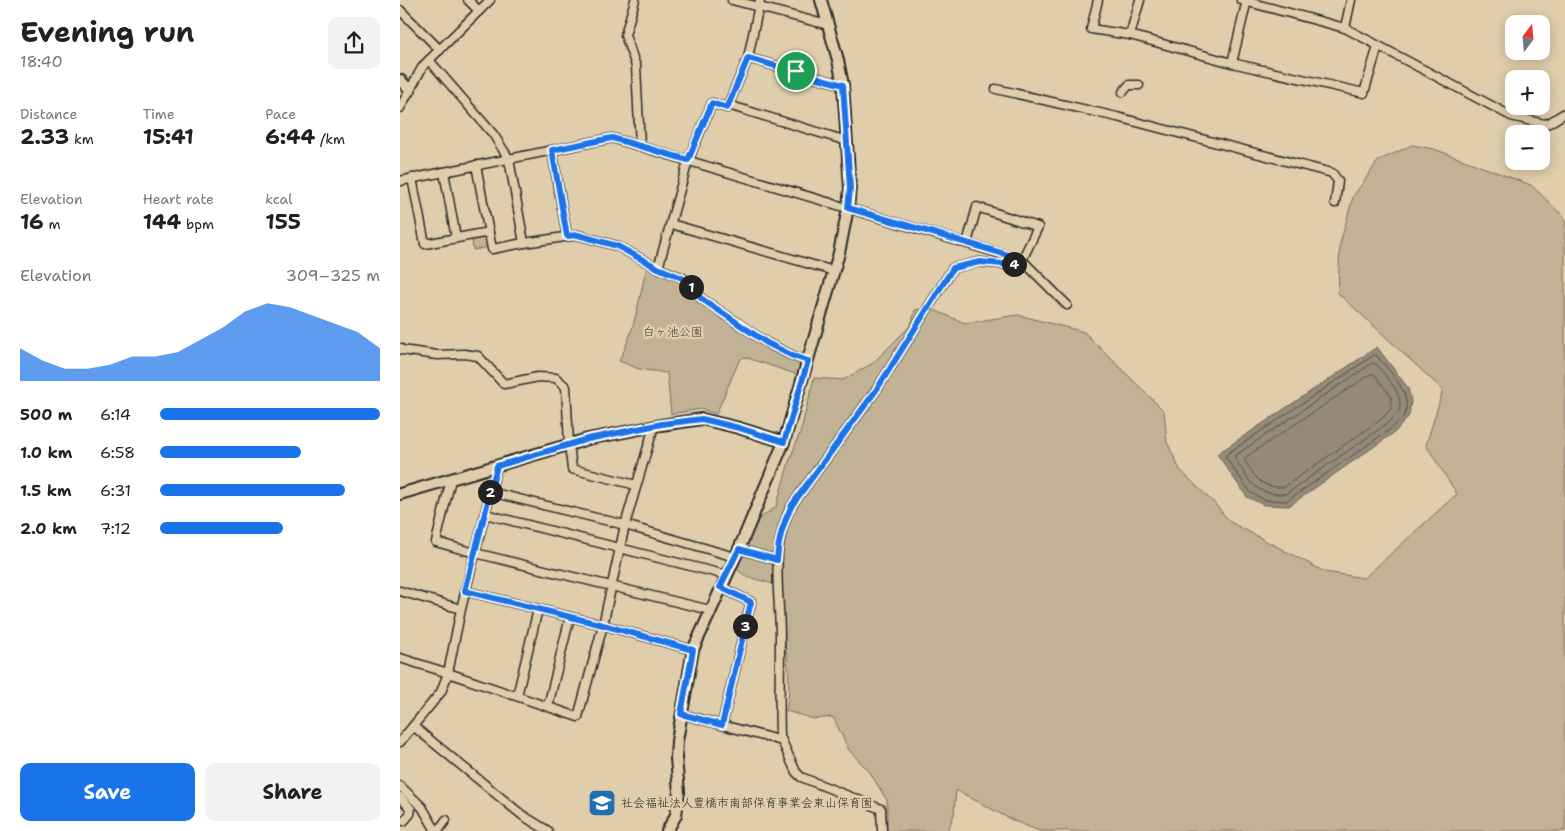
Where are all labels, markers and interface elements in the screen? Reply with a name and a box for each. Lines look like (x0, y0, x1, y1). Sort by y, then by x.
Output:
text: Evening run (20, 13, 195, 51)
north arrow (1505, 15, 1550, 60)
map controls (1505, 15, 1550, 170)
button: share (328, 17, 380, 69)
pin (775, 50, 817, 92)
text: 18:40 (20, 51, 63, 72)
icon: arrive (782, 57, 810, 85)
button: + (1505, 70, 1550, 115)
text: Distance (20, 105, 77, 123)
text: Time (143, 105, 175, 123)
text: Pace (265, 105, 296, 123)
text: 2.33 (20, 123, 69, 151)
text: 15:41 (143, 123, 194, 151)
text: 6:44 (265, 123, 315, 151)
button: − (1505, 125, 1550, 170)
text: km (69, 130, 94, 148)
text: /km (315, 130, 345, 148)
text: Elevation (20, 190, 83, 208)
text: Heart rate (143, 190, 214, 208)
text: kcal (265, 190, 293, 208)
text: 16 (20, 208, 44, 236)
text: 144 (143, 208, 181, 236)
text: 155 (265, 208, 301, 236)
text: m (44, 215, 61, 233)
text: bpm (181, 215, 214, 233)
pin: 4 (1002, 252, 1026, 276)
text: 4 (1010, 255, 1019, 273)
text: Elevation (20, 265, 92, 286)
text: 309–325 m (286, 265, 380, 286)
pin: 1 (678, 274, 704, 300)
text: 1 (688, 278, 695, 296)
park label: 白ヶ池公園 (643, 324, 703, 340)
text: 500 m (20, 404, 72, 425)
text: 6:14 (100, 404, 131, 425)
text: 1.0 km (20, 442, 72, 463)
text: 6:58 (100, 442, 135, 463)
text: 1.5 km (20, 480, 72, 501)
text: 6:31 (100, 480, 131, 501)
pin: 2 (478, 480, 502, 504)
text: 2 (486, 483, 495, 501)
text: 2.0 km (20, 518, 77, 539)
text: 7:12 (100, 518, 131, 539)
pin: 3 (732, 614, 758, 638)
text: 3 (741, 617, 750, 635)
button: Save (20, 763, 195, 821)
button: Share (205, 763, 380, 821)
school or university icon: 社会福祉法人豊橋市南部保育事業会東山保育園 (587, 788, 617, 818)
place label: 社会福祉法人豊橋市南部保育事業会東山保育園 (621, 795, 873, 811)

